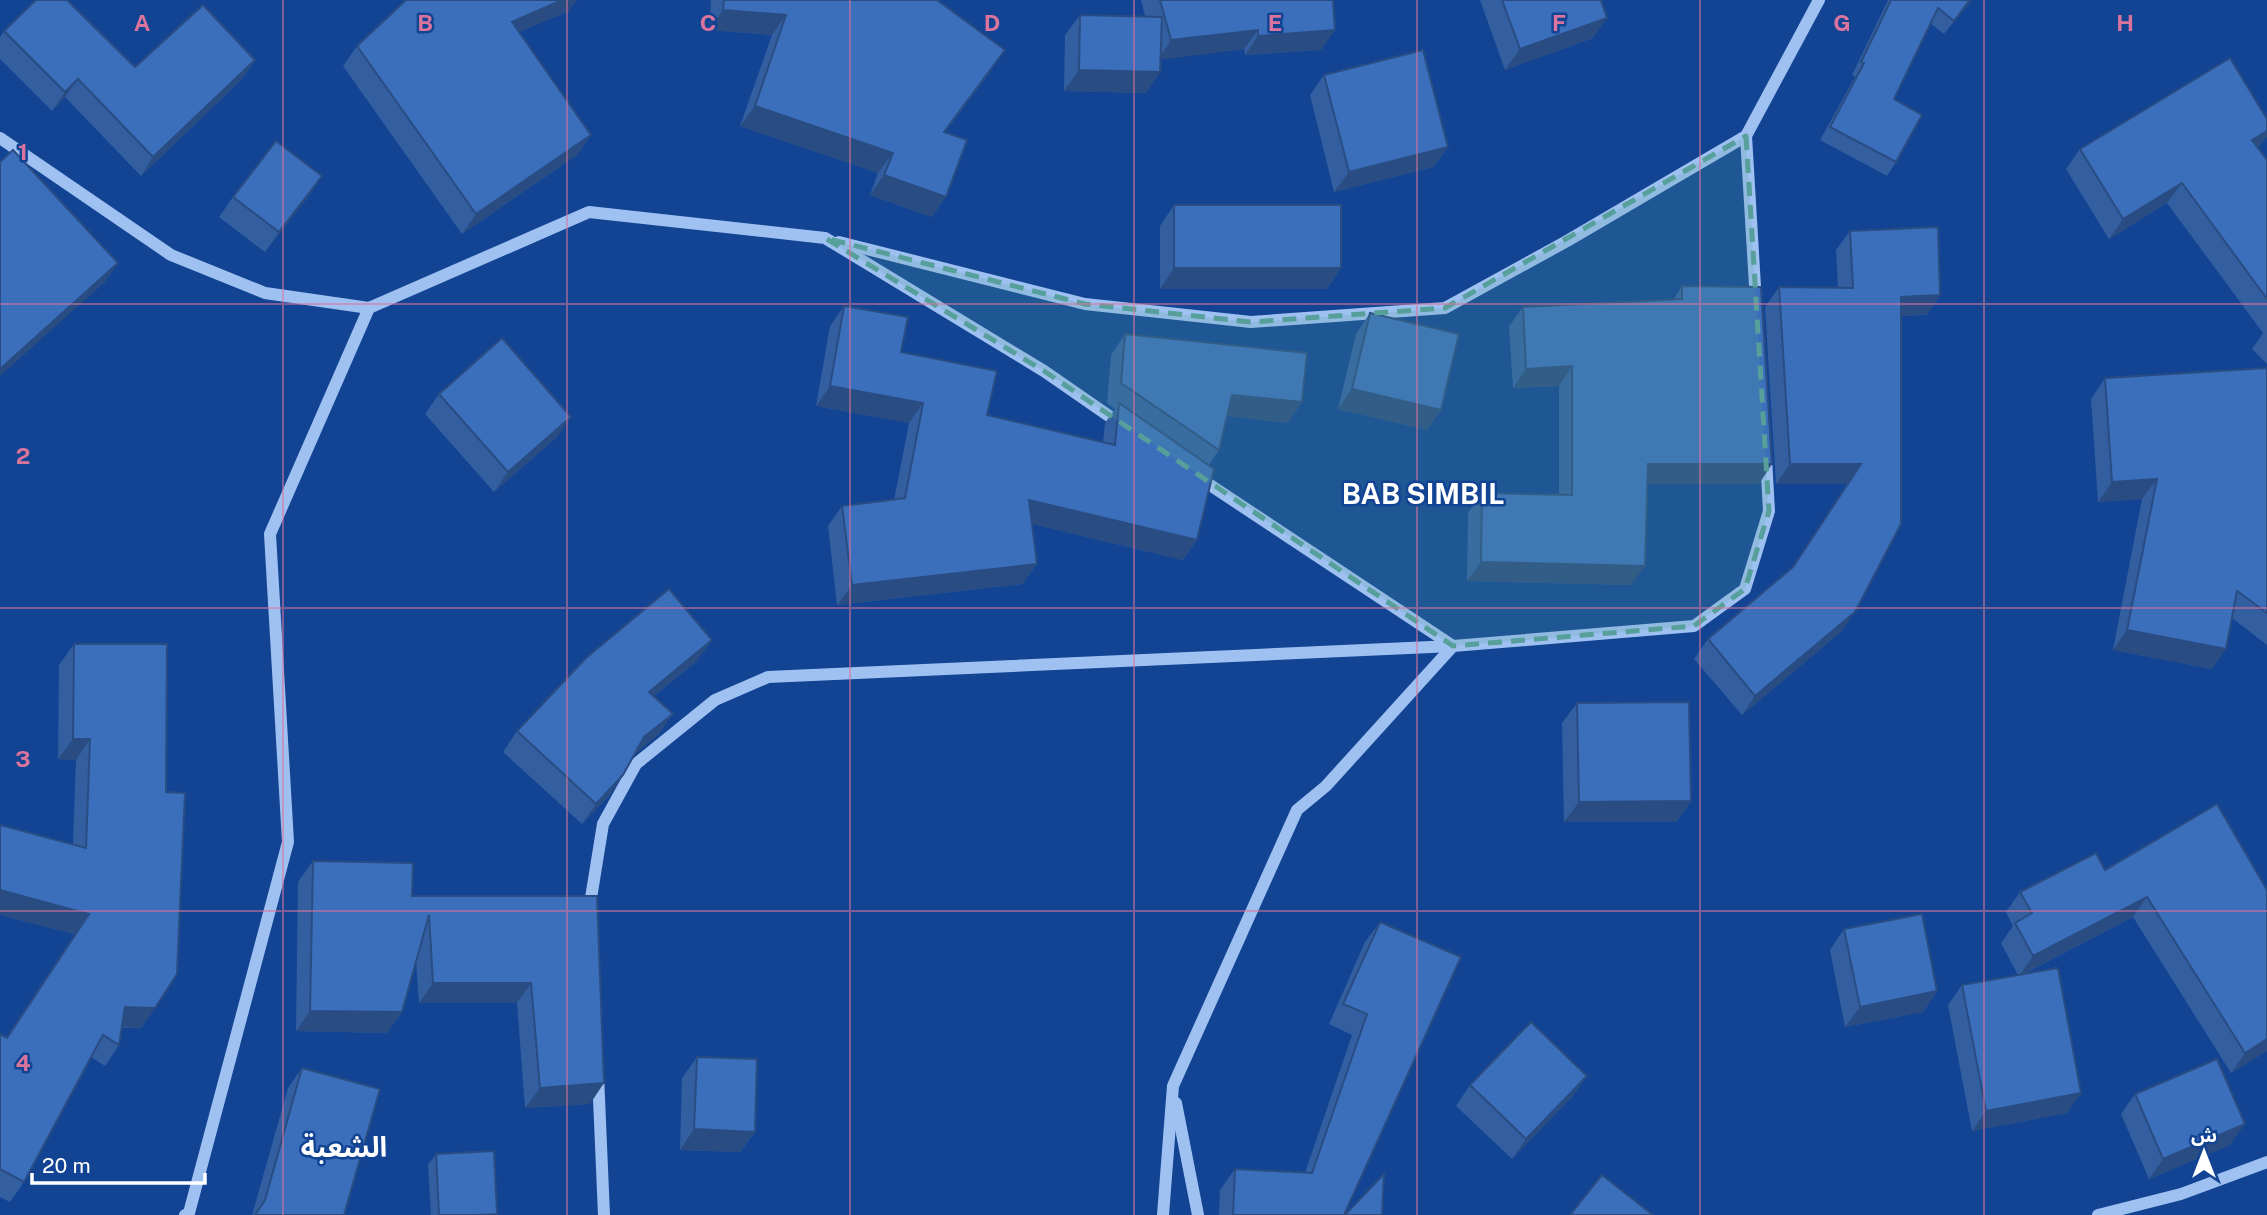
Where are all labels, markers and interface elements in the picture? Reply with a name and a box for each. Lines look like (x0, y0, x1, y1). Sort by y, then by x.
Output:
text: A (134, 9, 151, 36)
text: B (417, 9, 433, 36)
text: C (700, 9, 716, 36)
text: D (984, 9, 1000, 36)
text: E (1268, 9, 1282, 36)
text: F (1552, 9, 1566, 36)
text: G (1833, 9, 1851, 36)
text: H (2116, 9, 2134, 36)
text: 1 (18, 138, 28, 165)
text: 2 (16, 442, 30, 469)
district label: BAB SIMBIL (1342, 477, 1504, 510)
text: 3 (15, 745, 31, 772)
text: 4 (15, 1049, 31, 1076)
north arrow (2169, 1117, 2239, 1187)
text: ش (2191, 1124, 2217, 1146)
district label: الشعبة (301, 1130, 387, 1164)
scale bar (32, 1142, 205, 1186)
text: 20 m (42, 1153, 91, 1178)

